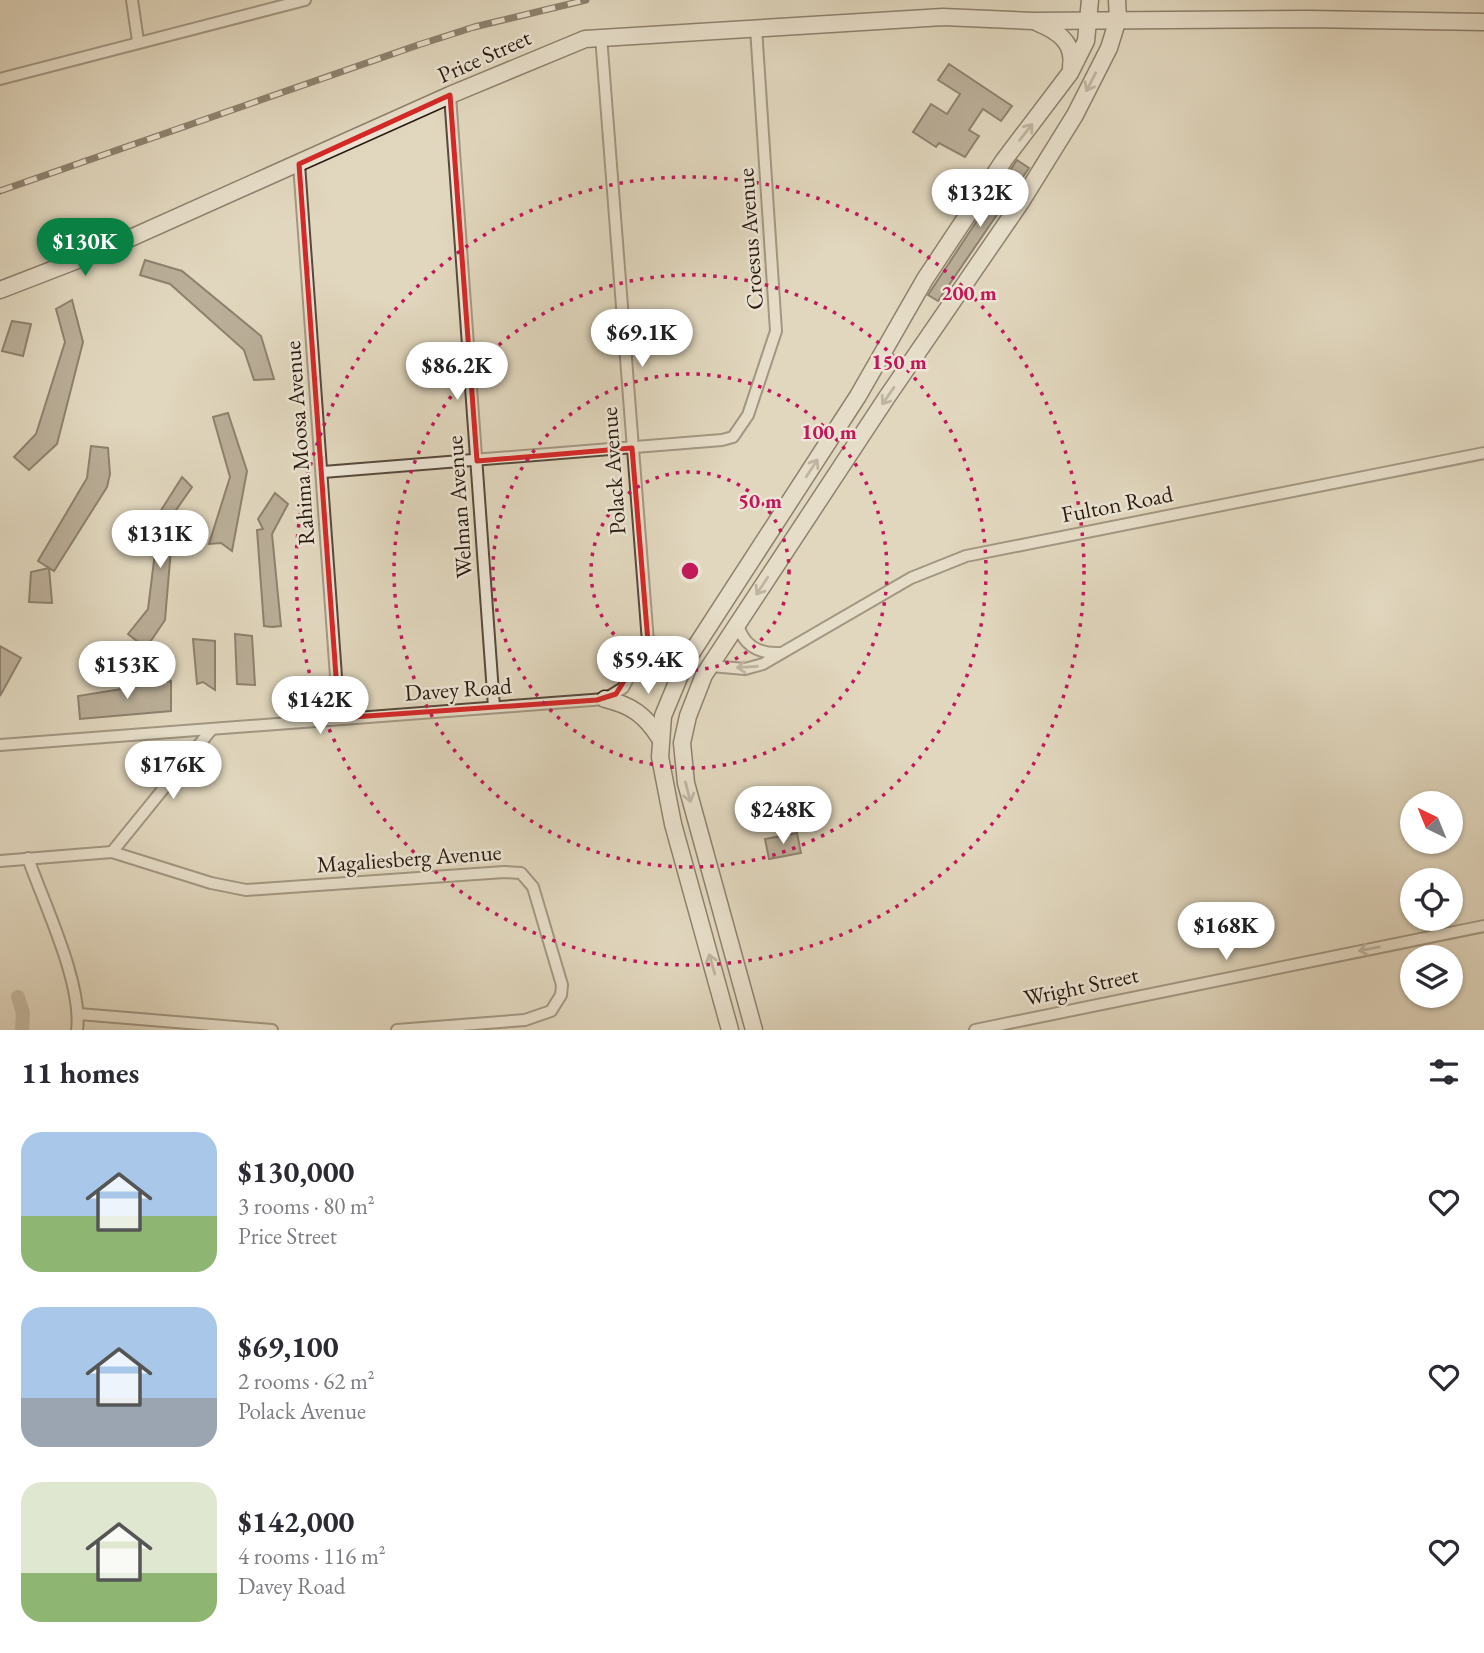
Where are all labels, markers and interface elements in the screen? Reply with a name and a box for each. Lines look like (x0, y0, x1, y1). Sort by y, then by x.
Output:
street label: Price Street (433, 22, 536, 90)
one-way arrow (1084, 71, 1098, 92)
one-way arrow (1019, 123, 1034, 141)
street label: Croesus Avenue (730, 167, 770, 311)
pin: $132K (931, 170, 1029, 229)
text: $132K (948, 177, 1012, 207)
pin: $130K (36, 218, 134, 278)
text: $130K (53, 226, 117, 256)
text: 200 m (941, 279, 997, 306)
pin: $69.1K (585, 310, 699, 369)
text: $69.1K (607, 317, 677, 347)
street label: Rahima Moosa Avenue (277, 340, 321, 546)
pin: $86.2K (400, 342, 514, 402)
text: 150 m (871, 348, 927, 375)
text: $86.2K (422, 350, 492, 380)
one-way arrow (881, 386, 895, 405)
street label: Polack Avenue (594, 406, 632, 536)
text: 100 m (801, 418, 857, 445)
street label: Welman Avenue (439, 435, 479, 579)
one-way arrow (805, 459, 820, 478)
street label: Fulton Road (1059, 478, 1176, 529)
text: 50 m (738, 487, 782, 514)
pin: $131K (111, 510, 209, 570)
text: $131K (128, 518, 192, 548)
centre of rings (678, 559, 702, 583)
one-way arrow (755, 576, 769, 595)
pin: $59.4K (591, 636, 705, 696)
pin: $153K (78, 642, 176, 701)
text: $59.4K (613, 644, 683, 674)
text: $153K (95, 649, 159, 679)
one-way arrow (736, 660, 759, 673)
street label: Davey Road (403, 670, 513, 708)
pin: $142K (271, 676, 369, 736)
text: $142K (288, 684, 352, 714)
pin: $176K (124, 742, 222, 801)
text: $176K (141, 749, 205, 779)
one-way arrow (682, 780, 696, 803)
pin: $248K (734, 786, 832, 846)
north arrow (1400, 791, 1463, 854)
map controls (1400, 791, 1463, 1008)
text: $248K (751, 794, 815, 824)
street label: Magaliesberg Avenue (316, 837, 502, 879)
button: locate (1400, 868, 1463, 931)
pin: $168K (1177, 902, 1275, 962)
text: $168K (1194, 910, 1258, 940)
one-way arrow (1358, 943, 1381, 957)
button: layers (1400, 945, 1463, 1008)
one-way arrow (705, 953, 718, 976)
street label: Wright Street (1021, 959, 1142, 1013)
text: 11 homes (21, 1053, 139, 1092)
icon: filters (1425, 1053, 1463, 1091)
text: $130,000 (238, 1152, 354, 1191)
icon: home (77, 1160, 161, 1244)
icon: heart (1425, 1183, 1463, 1221)
text: 3 rooms · 80 m² (238, 1191, 375, 1221)
text: Price Street (238, 1221, 337, 1251)
text: $69,100 (238, 1327, 339, 1366)
icon: home (77, 1335, 161, 1419)
icon: heart (1425, 1358, 1463, 1396)
text: 2 rooms · 62 m² (238, 1366, 375, 1396)
text: Polack Avenue (238, 1396, 366, 1426)
text: $142,000 (238, 1502, 354, 1541)
icon: home (77, 1510, 161, 1594)
icon: heart (1425, 1533, 1463, 1571)
text: 4 rooms · 116 m² (238, 1541, 386, 1571)
text: Davey Road (238, 1571, 345, 1601)

